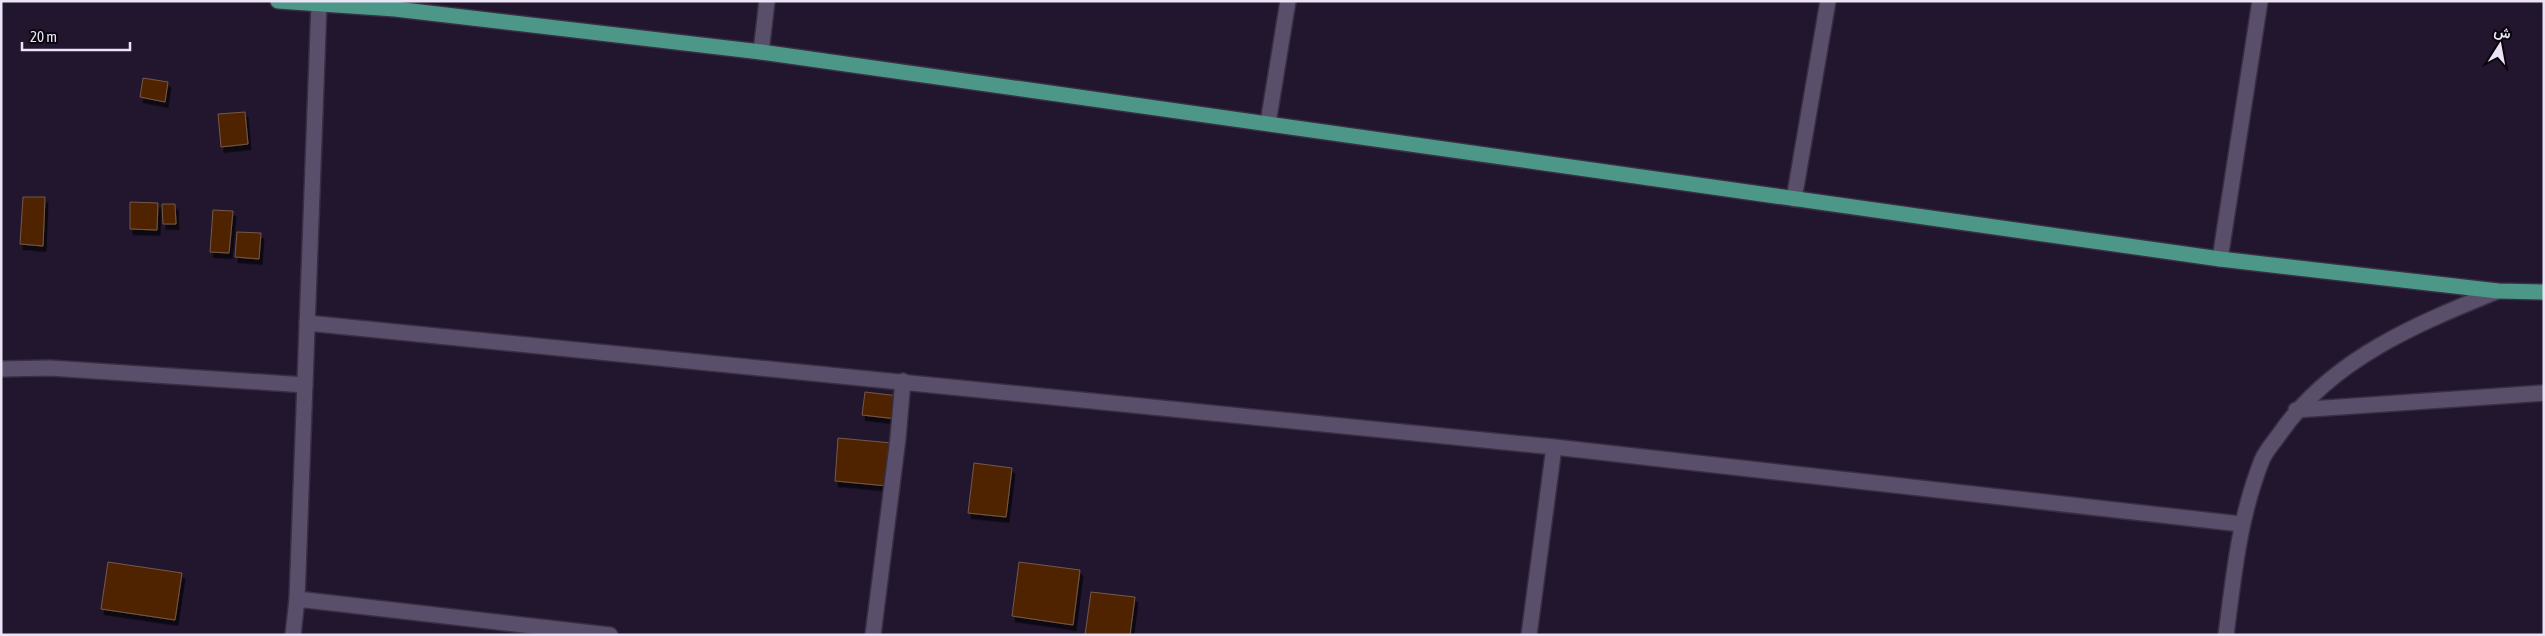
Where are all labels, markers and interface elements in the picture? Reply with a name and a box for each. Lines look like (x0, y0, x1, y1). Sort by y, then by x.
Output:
scale bar (22, 20, 130, 52)
north arrow (2475, 20, 2525, 70)
text: ش (2493, 23, 2512, 43)
text: 20 m (30, 28, 57, 45)

